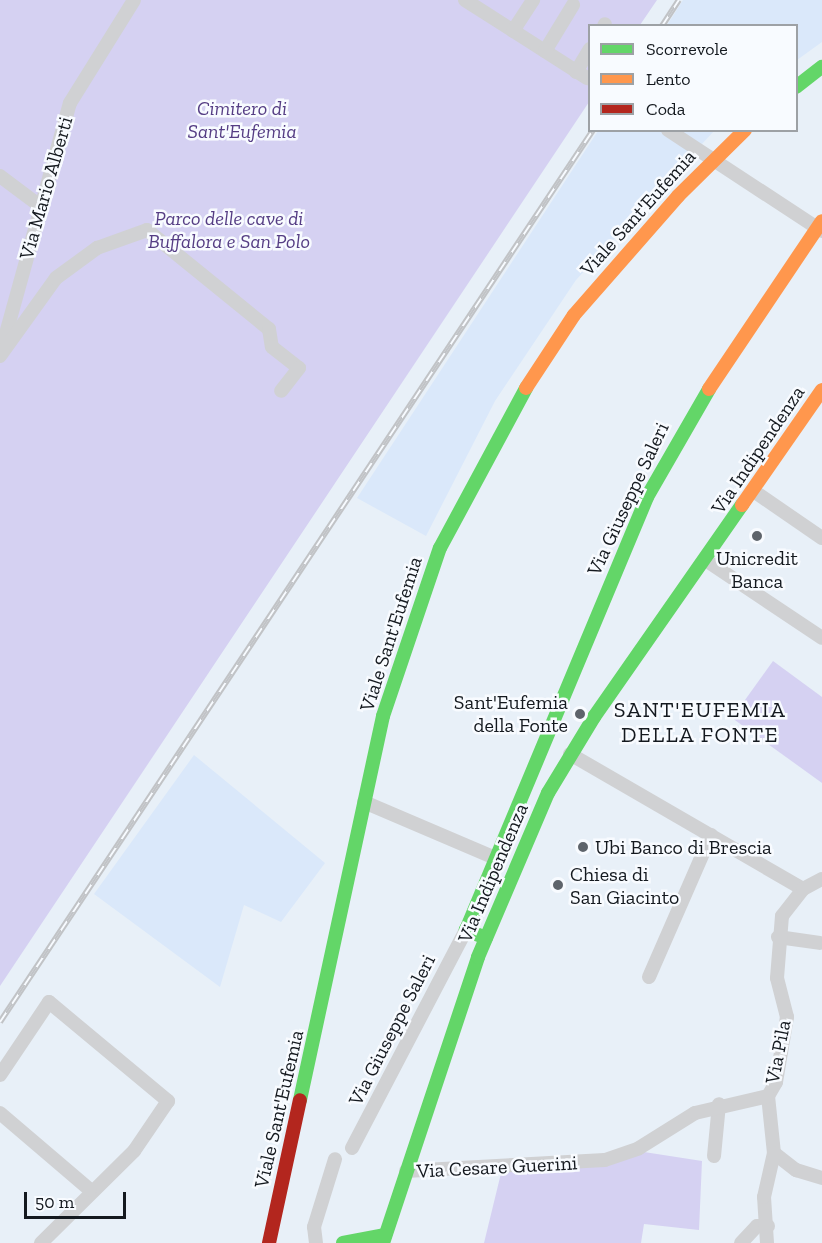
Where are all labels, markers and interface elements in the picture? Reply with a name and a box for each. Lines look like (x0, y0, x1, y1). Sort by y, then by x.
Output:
legend (588, 24, 798, 132)
text: Scorrevole (646, 38, 728, 60)
text: Lento (646, 68, 691, 90)
park label: Cimitero di Sant'Eufemia (187, 97, 297, 144)
text: Coda (646, 98, 685, 120)
street label: Via Mario Alberti (14, 114, 78, 262)
street label: Viale Sant'Eufemia (575, 145, 701, 281)
park label: Parco delle cave di Buffalora e San Polo (148, 207, 310, 254)
street label: Via Indipendenza (706, 381, 810, 519)
street label: Via Giuseppe Saleri (582, 419, 674, 579)
marker: Unicredit Banca (750, 529, 764, 543)
place label: Unicredit Banca (716, 546, 798, 593)
street label: Viale Sant'Eufemia (355, 554, 427, 714)
place label: Sant'Eufemia della Fonte (454, 690, 568, 737)
district label: SANT'EUFEMIA DELLA FONTE (614, 696, 786, 748)
marker: Sant'Eufemia della Fonte (573, 707, 587, 721)
street label: Via Indipendenza (453, 800, 533, 946)
place label: Ubi Banco di Brescia (595, 835, 772, 859)
marker: Ubi Banco di Brescia (576, 840, 590, 854)
place label: Chiesa di San Giacinto (570, 862, 679, 909)
marker: Chiesa di San Giacinto (551, 878, 565, 892)
street label: Via Giuseppe Saleri (344, 951, 440, 1109)
street label: Via Pila (760, 1018, 796, 1086)
street label: Viale Sant'Eufemia (249, 1028, 309, 1190)
street label: Via Cesare Guerini (416, 1151, 578, 1183)
scale bar (27, 1180, 129, 1218)
text: 50 m (35, 1191, 74, 1213)

